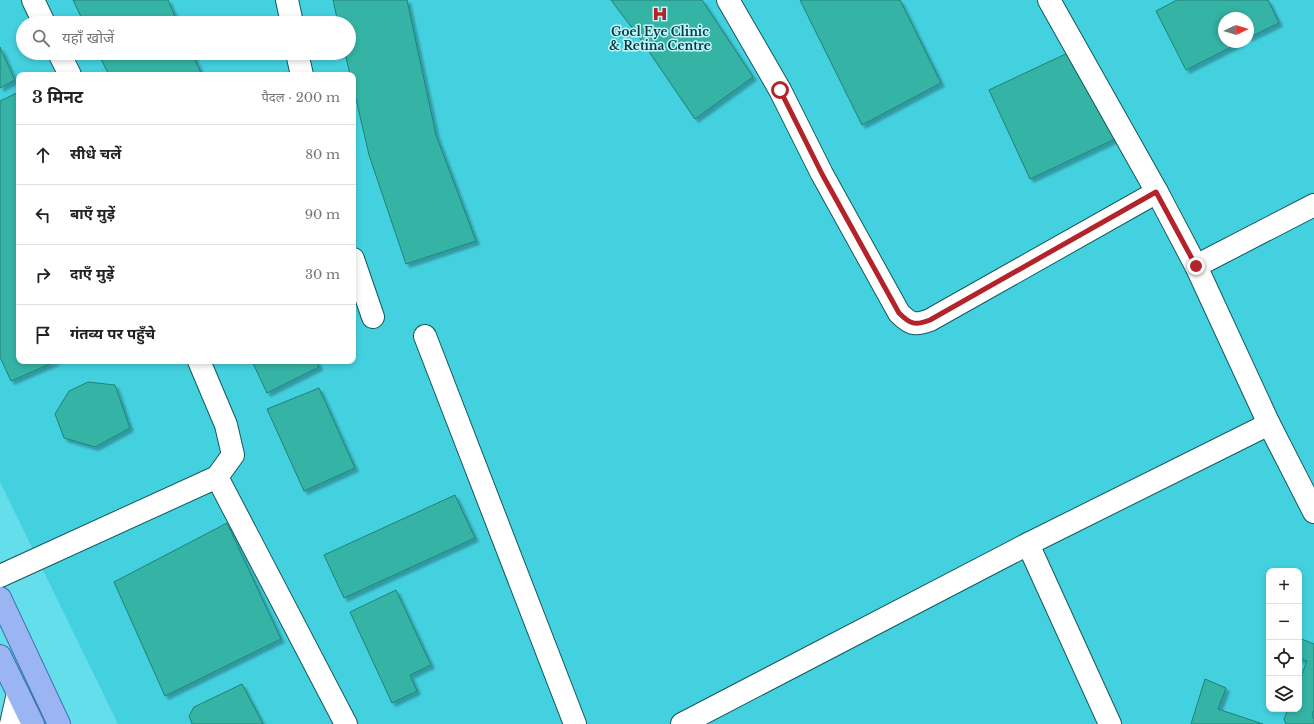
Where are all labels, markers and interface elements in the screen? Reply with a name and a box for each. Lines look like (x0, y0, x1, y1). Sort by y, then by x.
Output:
hospital icon: Goel Eye Clinic & Retina Centre (651, 5, 669, 23)
north arrow (1218, 12, 1254, 48)
search box (16, 16, 356, 60)
place label: Goel Eye Clinic & Retina Centre (609, 24, 711, 53)
icon: search (30, 27, 52, 49)
text: यहाँ खोजें (62, 28, 114, 47)
route start (771, 81, 789, 99)
text: 3 मिनट (32, 87, 83, 108)
text: पैदल · 200 m (261, 89, 340, 106)
icon: ahead (32, 144, 54, 166)
text: सीधे चलें (70, 144, 121, 163)
text: 80 m (305, 146, 340, 163)
icon: left (32, 204, 54, 226)
text: बाएँ मुड़ें (70, 204, 115, 223)
text: 90 m (305, 206, 340, 223)
route end (1187, 257, 1205, 275)
icon: right (32, 264, 54, 286)
text: दाएँ मुड़ें (70, 264, 114, 283)
text: 30 m (305, 266, 340, 283)
icon: arrive (32, 324, 54, 346)
text: गंतव्य पर पहुँचे (70, 324, 155, 343)
map controls (1266, 568, 1302, 712)
button: + (1266, 568, 1302, 604)
button: − (1266, 604, 1302, 640)
button: locate (1266, 640, 1302, 676)
button: layers (1266, 676, 1302, 712)

